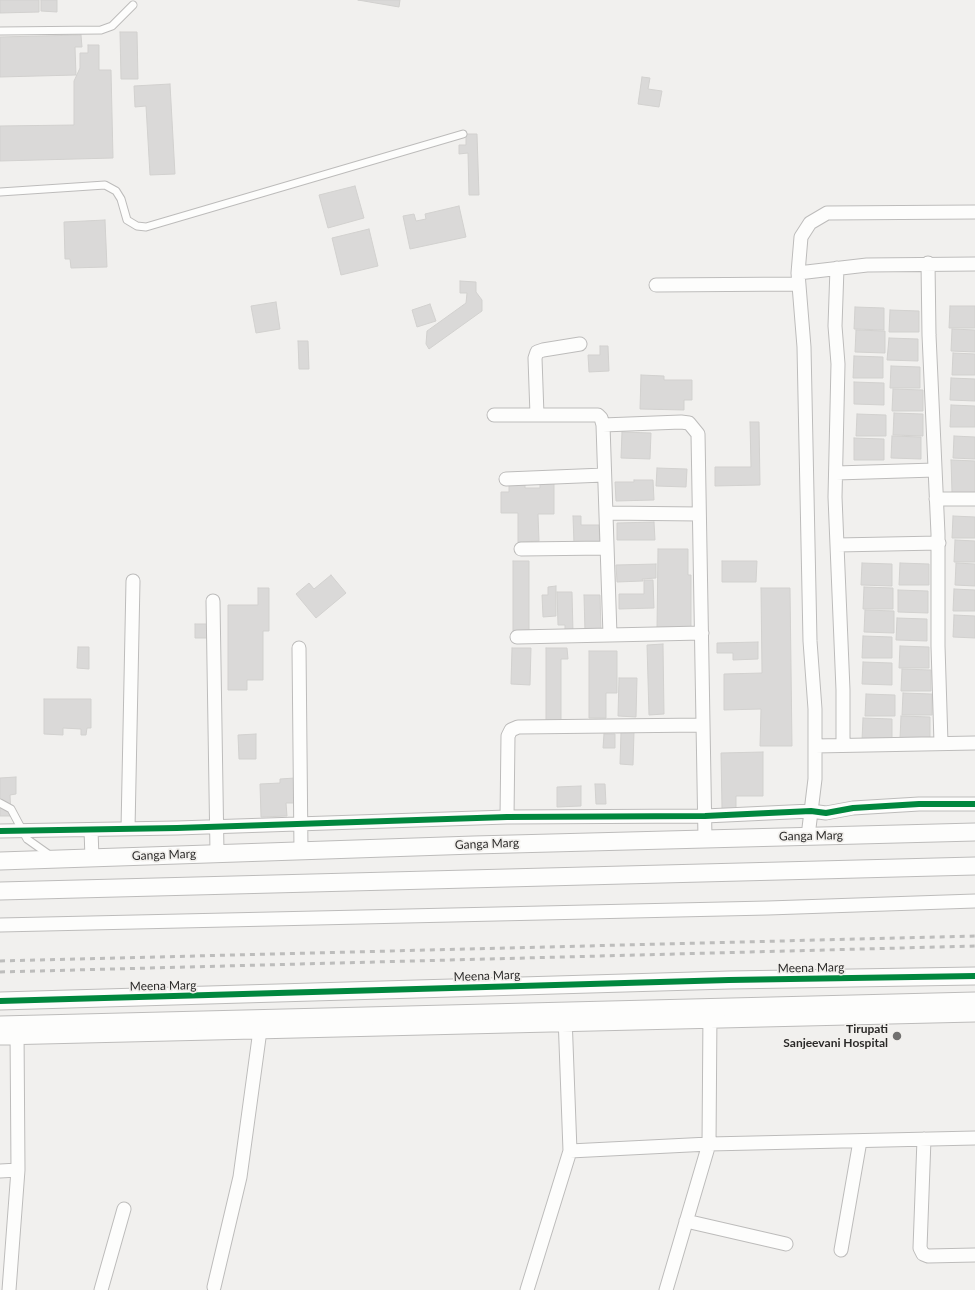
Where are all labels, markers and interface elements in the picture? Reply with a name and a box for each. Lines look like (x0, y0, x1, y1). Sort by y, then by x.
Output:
street label: Ganga Marg (779, 828, 843, 844)
street label: Ganga Marg (455, 836, 519, 852)
street label: Ganga Marg (132, 847, 196, 863)
street label: Meena Marg (778, 960, 844, 976)
street label: Meena Marg (453, 968, 521, 984)
street label: Meena Marg (130, 978, 196, 994)
place label: Tirupati Sanjeevani Hospital (783, 1022, 888, 1050)
marker: Tirupati Sanjeevani Hospital (891, 1030, 903, 1042)

